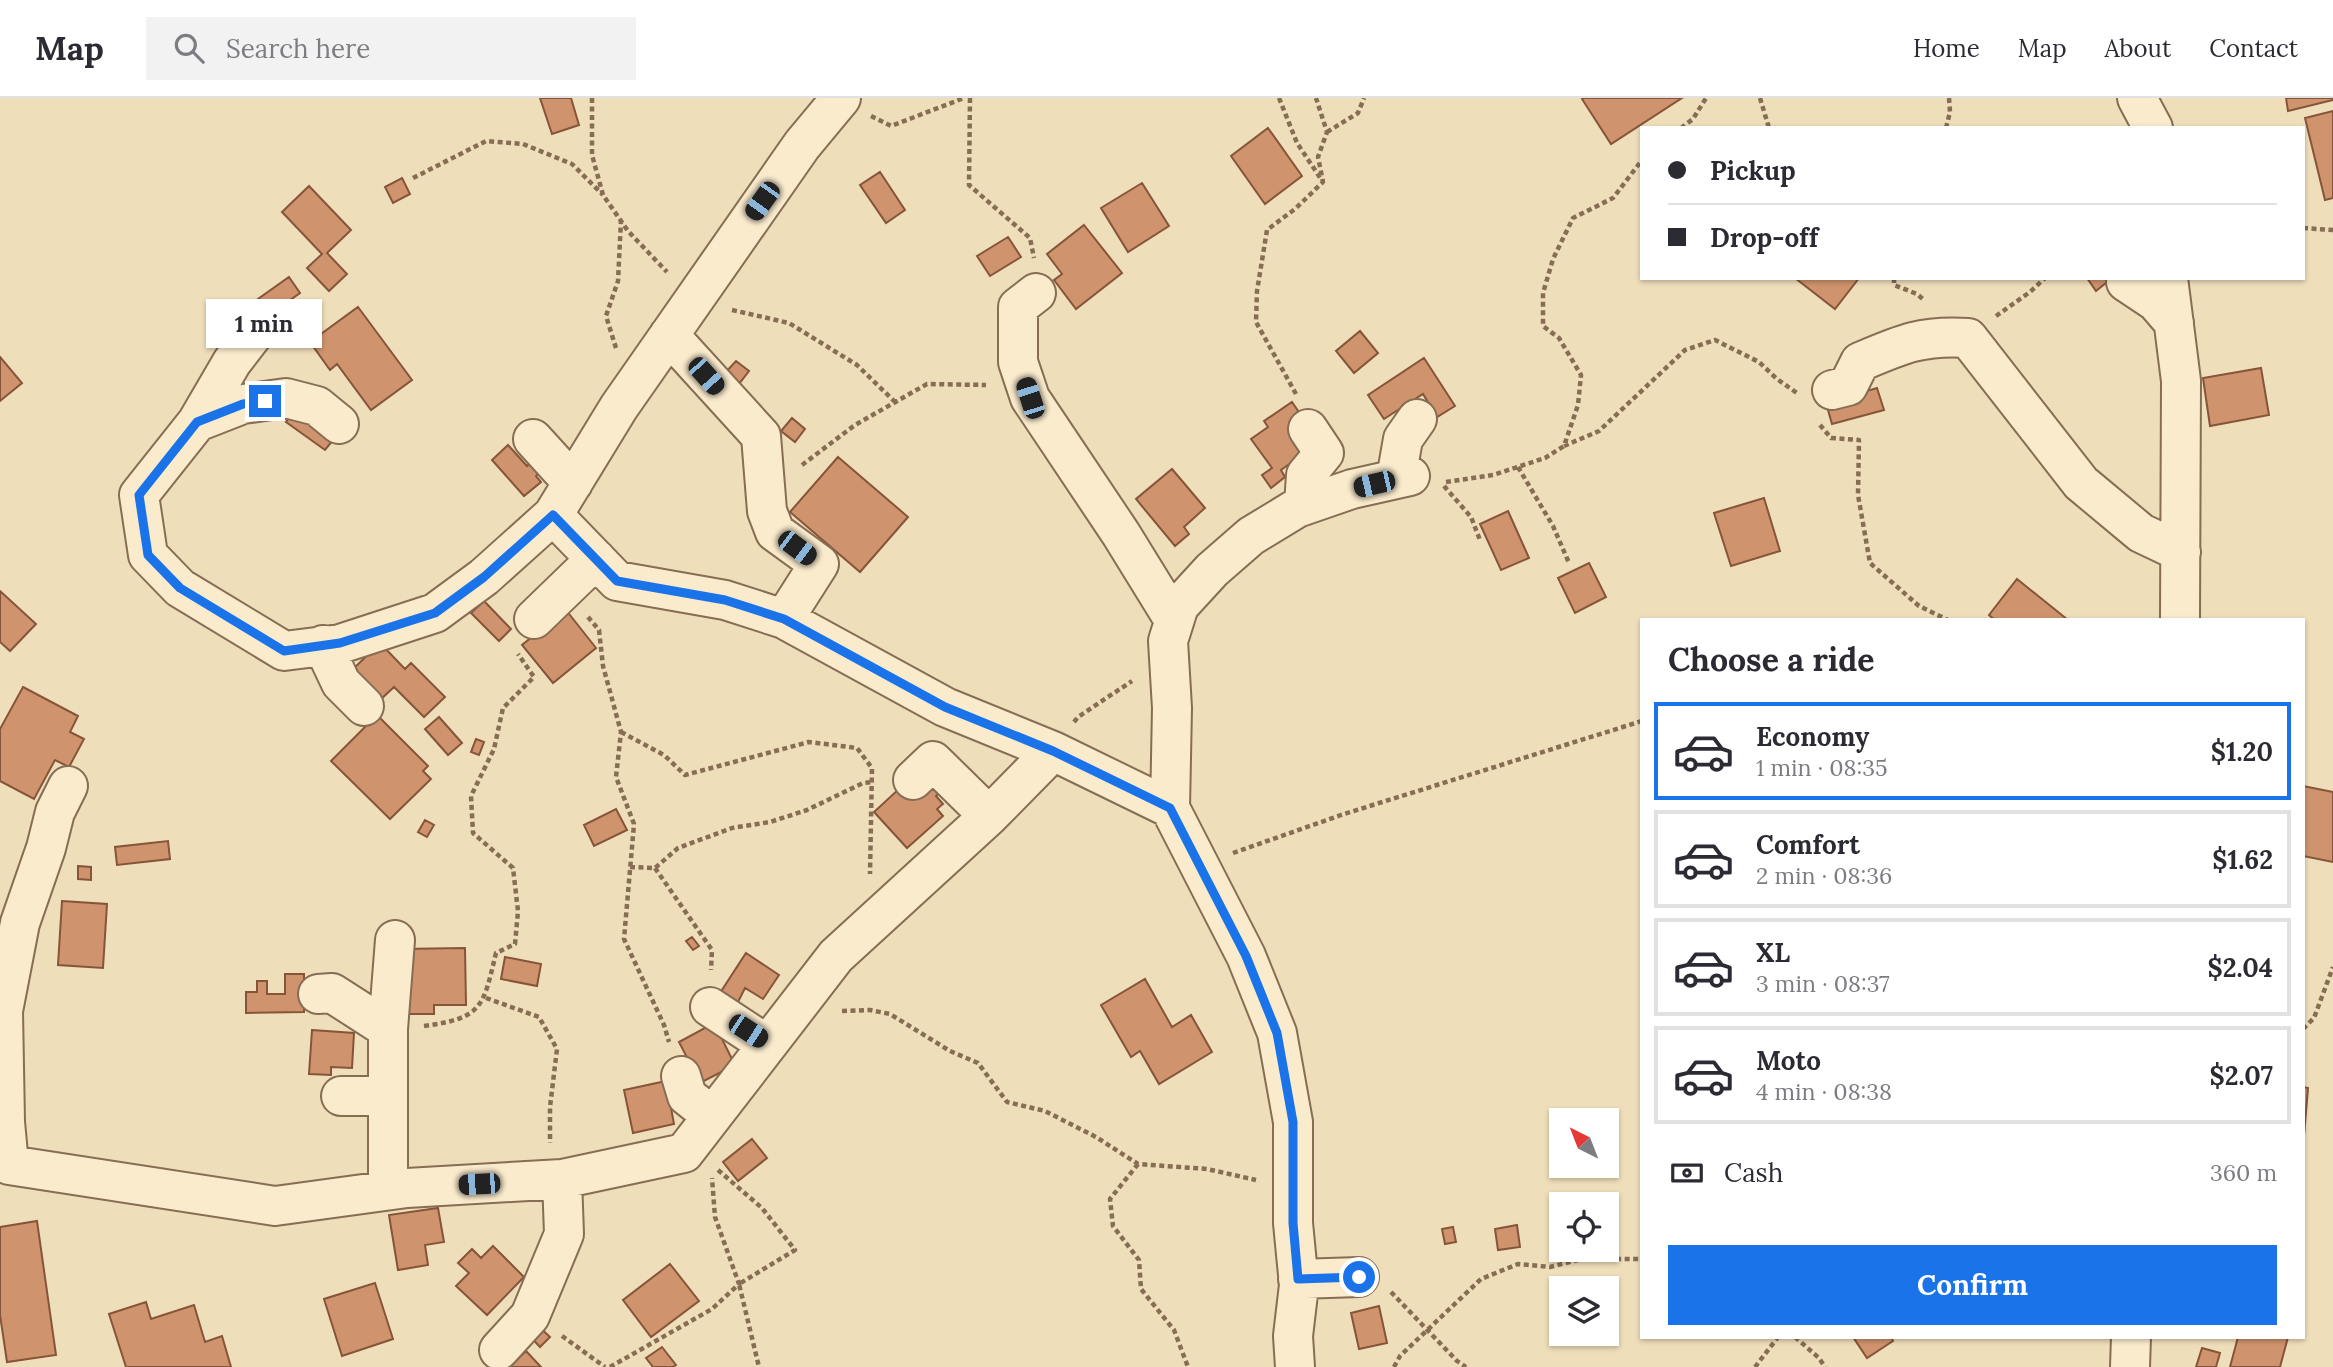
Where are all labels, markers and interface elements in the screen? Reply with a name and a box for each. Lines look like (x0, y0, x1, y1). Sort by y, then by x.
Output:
search box (146, 17, 636, 80)
text: Map (35, 27, 104, 69)
icon: search (170, 29, 208, 67)
text: Search here (226, 32, 370, 65)
text: Home (1913, 33, 1980, 64)
text: Map (2018, 33, 2067, 64)
text: About (2105, 33, 2171, 64)
text: Contact (2209, 33, 2298, 64)
text: Pickup (1710, 154, 1796, 187)
car (742, 178, 783, 224)
text: Drop-off (1710, 221, 1818, 254)
callout: 1 min (207, 300, 323, 348)
text: 1 min (235, 309, 293, 338)
car (685, 353, 728, 399)
car (1014, 375, 1047, 421)
route end (249, 385, 281, 417)
car (1352, 469, 1397, 499)
car (774, 527, 821, 569)
text: Choose a ride (1668, 639, 1875, 680)
icon: car (1672, 720, 1735, 783)
text: Economy (1756, 720, 1869, 753)
text: $1.20 (2211, 735, 2273, 768)
text: 1 min · 08:35 (1756, 753, 1888, 782)
icon: car (1672, 828, 1735, 891)
text: Comfort (1756, 828, 1860, 861)
text: $1.62 (2212, 843, 2273, 876)
text: 2 min · 08:36 (1756, 861, 1892, 890)
icon: car (1672, 936, 1735, 999)
text: XL (1756, 936, 1790, 969)
text: $2.04 (2207, 951, 2273, 984)
text: 3 min · 08:37 (1756, 969, 1890, 998)
car (725, 1011, 772, 1051)
icon: car (1672, 1044, 1735, 1107)
text: Moto (1756, 1044, 1821, 1077)
text: $2.07 (2209, 1059, 2273, 1092)
text: 4 min · 08:38 (1756, 1077, 1892, 1106)
north arrow (1549, 1108, 1619, 1178)
map controls (1549, 1108, 1619, 1346)
icon: cash (1668, 1154, 1706, 1192)
text: Cash (1724, 1156, 1783, 1189)
text: 360 m (2210, 1158, 2277, 1187)
car (458, 1172, 501, 1196)
button: locate (1549, 1192, 1619, 1262)
button: Confirm (1668, 1245, 2277, 1325)
route start (1343, 1261, 1375, 1293)
button: layers (1549, 1276, 1619, 1346)

